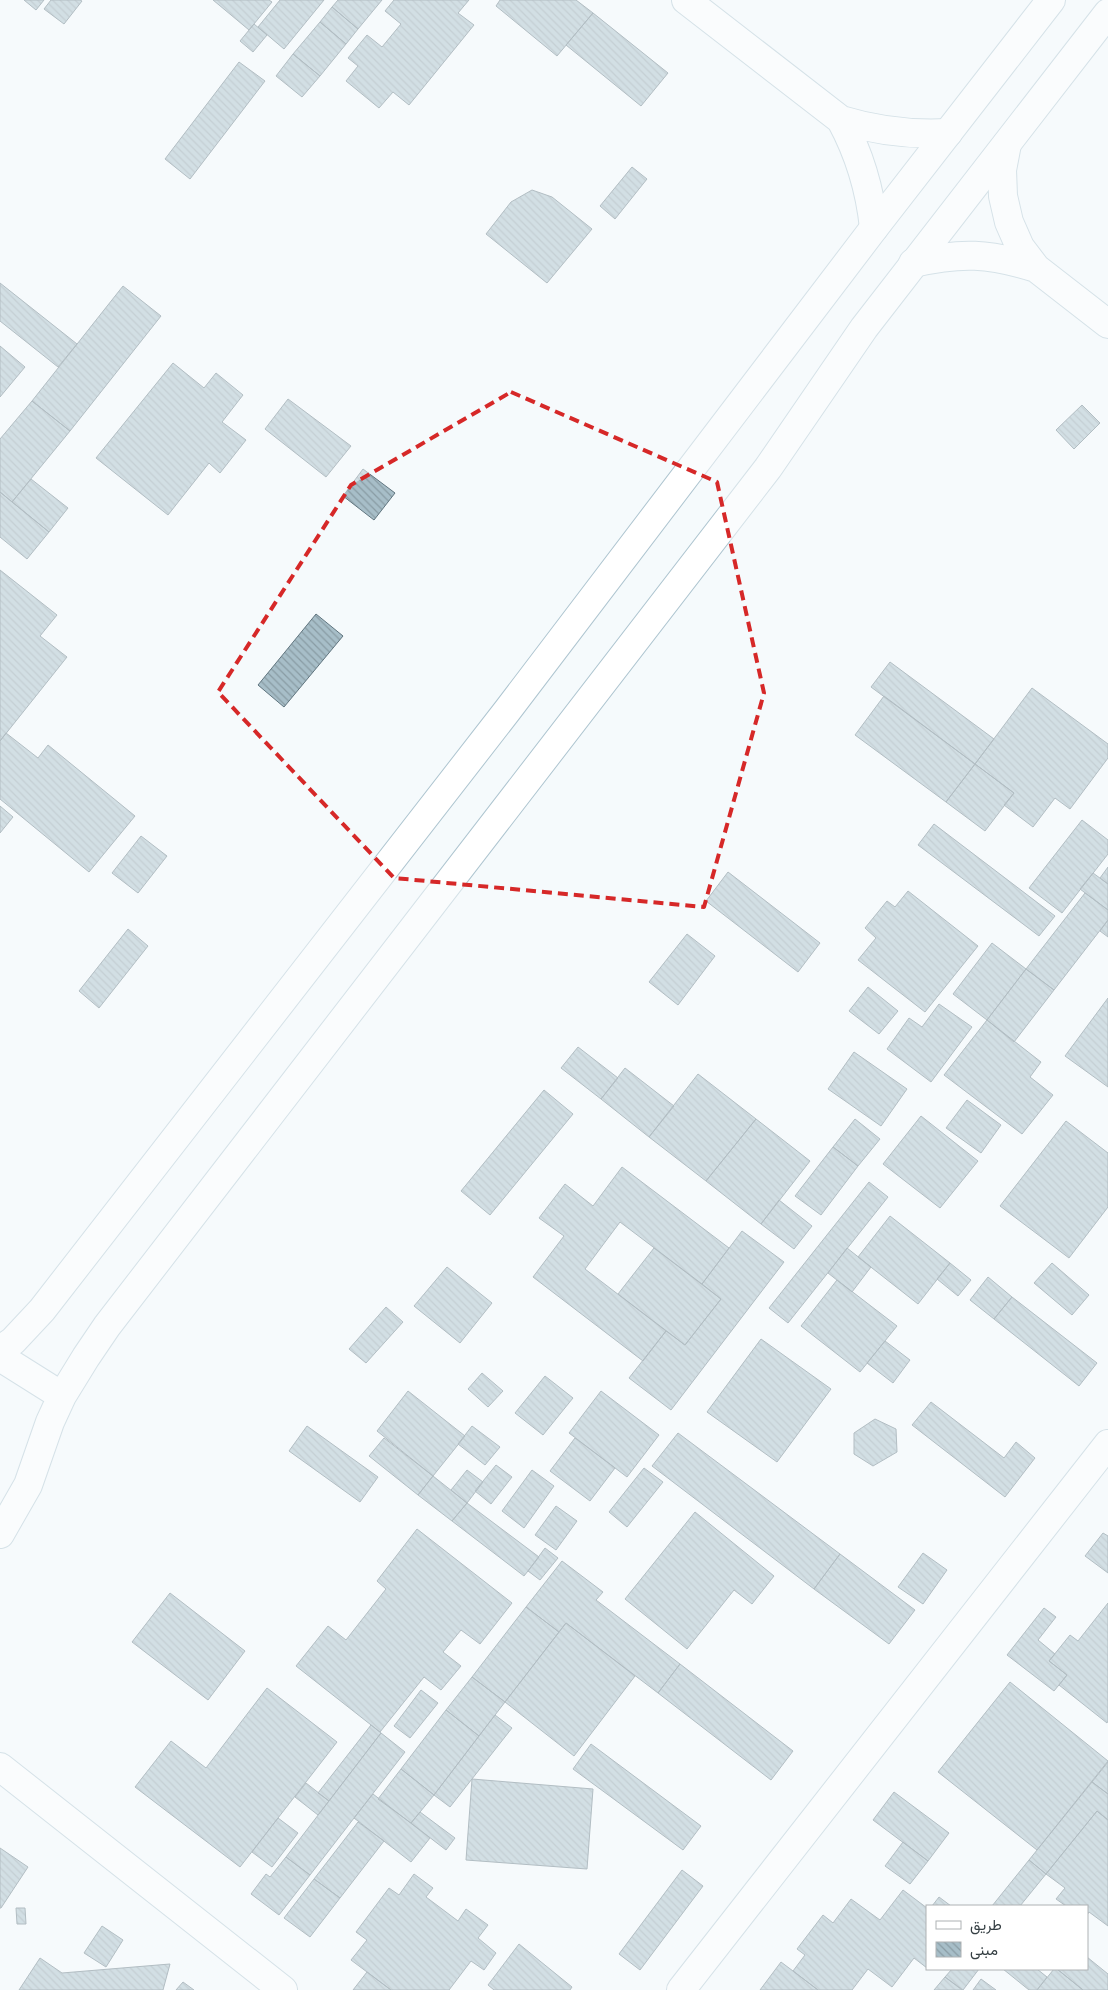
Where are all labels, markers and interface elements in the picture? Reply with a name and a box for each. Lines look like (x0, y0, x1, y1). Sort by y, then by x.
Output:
legend (926, 1905, 1088, 1970)
text: طريق (970, 1915, 1002, 1935)
text: مبنى (970, 1940, 998, 1960)

